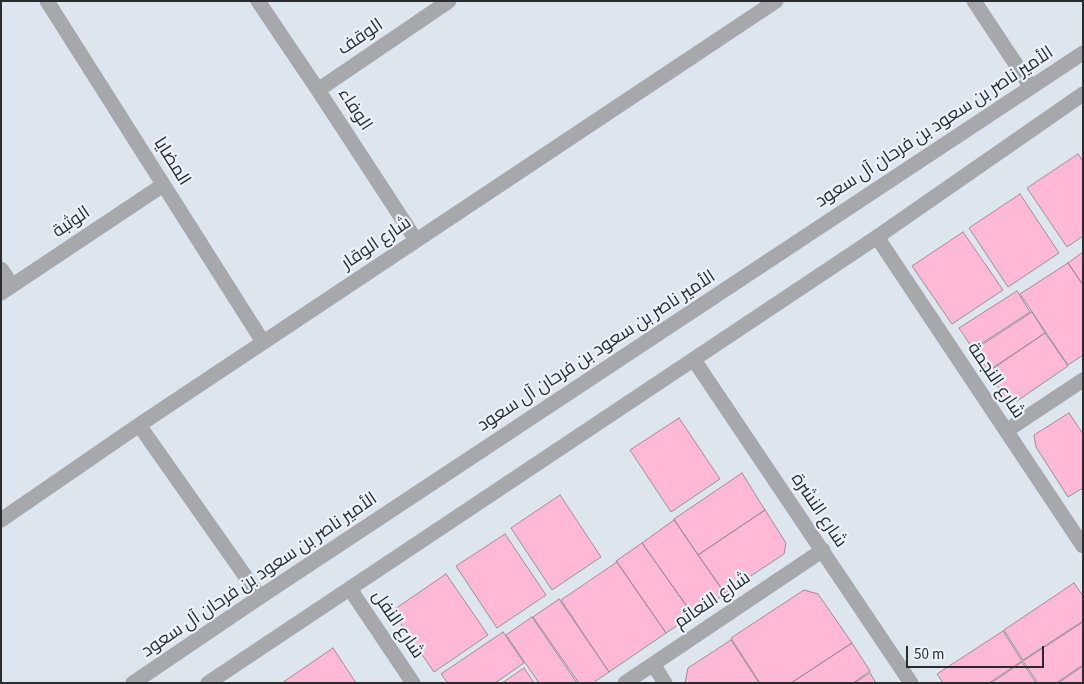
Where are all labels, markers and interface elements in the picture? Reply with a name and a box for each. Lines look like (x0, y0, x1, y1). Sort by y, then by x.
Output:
street label: الوقف (334, 15, 388, 61)
street label: الأمير ناصر بن سعود بن فرحان آل سعود (812, 43, 1058, 213)
street label: الوفاء (332, 85, 376, 135)
street label: المضايا (148, 134, 194, 190)
street label: الوثبة (49, 203, 95, 243)
street label: شارع الوقار (338, 213, 416, 275)
street label: الأمير ناصر بن سعود بن فرحان آل سعود (474, 267, 720, 437)
street label: شارع النجمة (962, 339, 1028, 423)
street label: شارع النشرة (785, 470, 851, 552)
street label: الأمير ناصر بن سعود بن فرحان آل سعود (138, 489, 382, 663)
street label: شارع النعائم (671, 568, 755, 634)
street label: شارع النفل (366, 587, 428, 663)
scale bar (909, 636, 1046, 668)
text: 50 m (914, 644, 944, 665)

